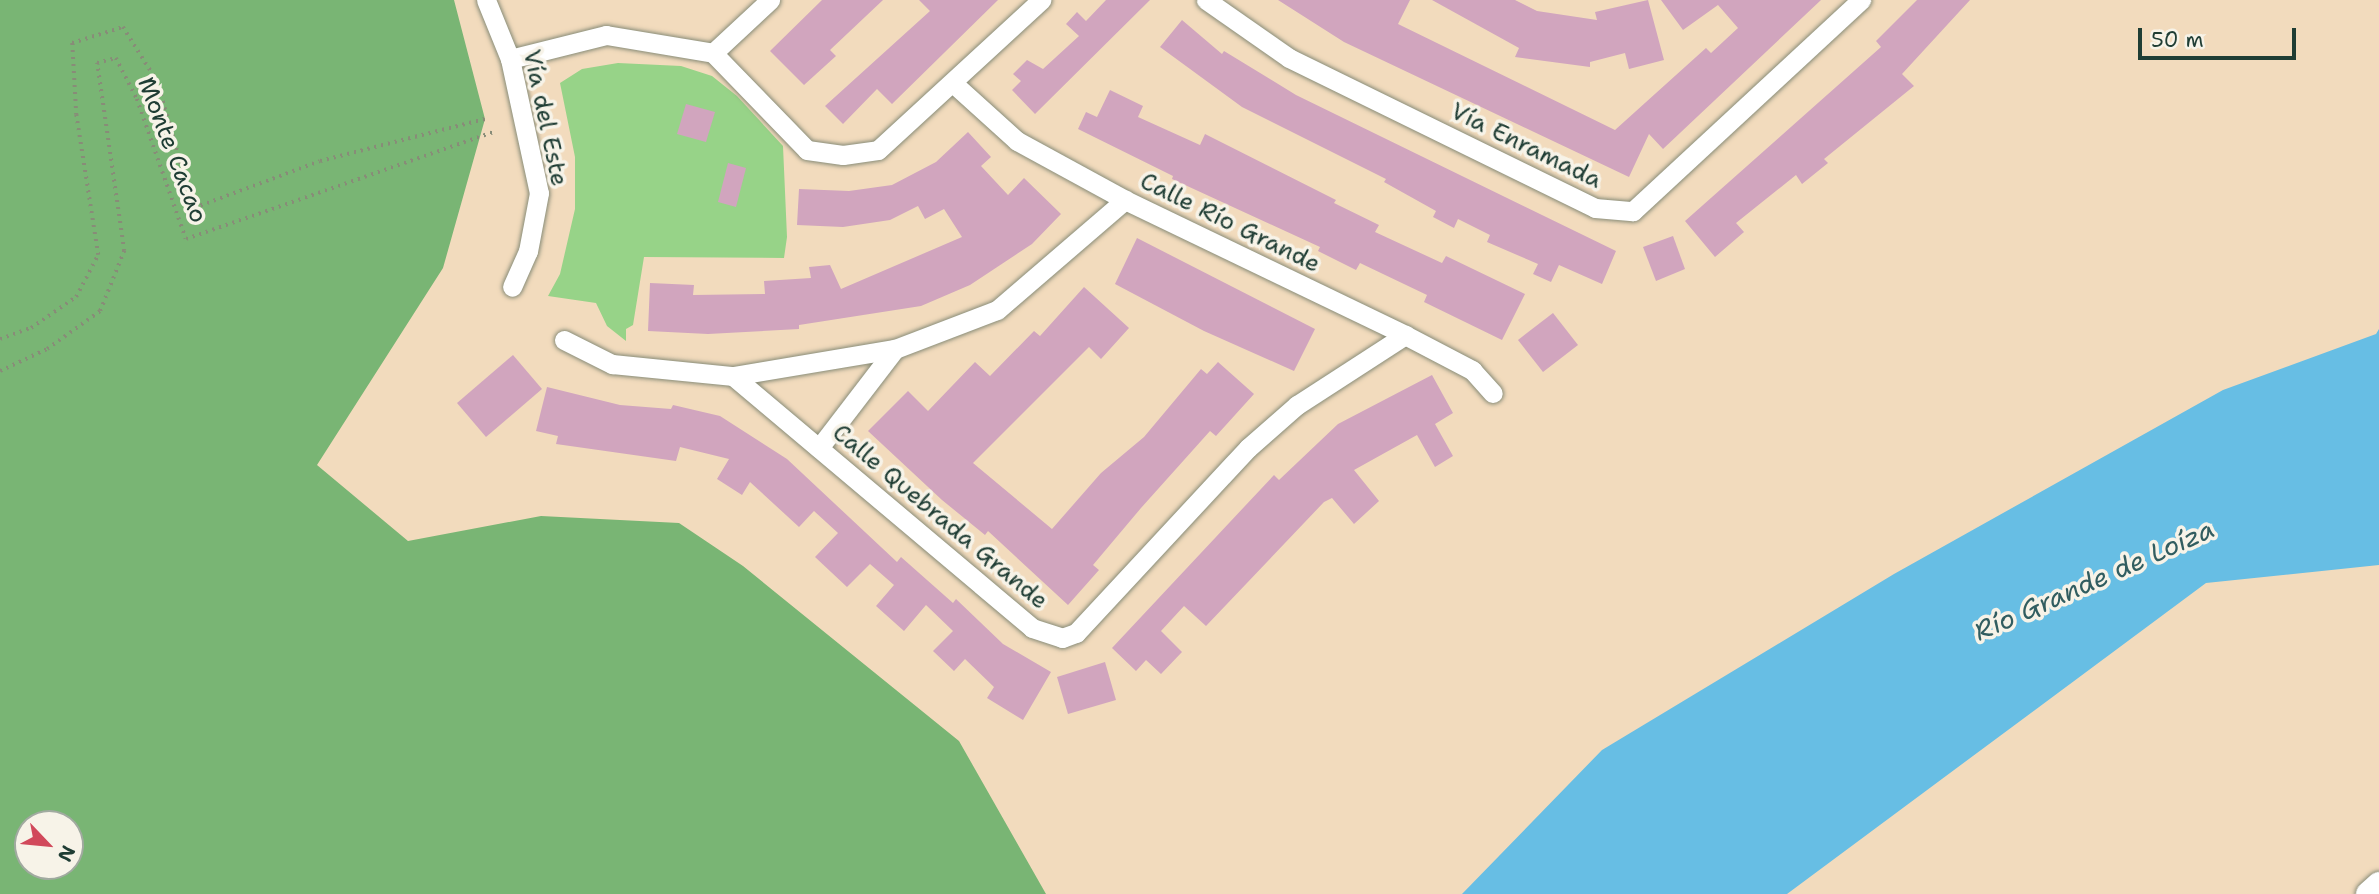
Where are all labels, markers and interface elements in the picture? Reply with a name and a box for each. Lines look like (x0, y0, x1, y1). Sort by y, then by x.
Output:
scale bar (2141, 14, 2298, 58)
text: 50 m (2151, 26, 2204, 54)
street label: Vía del Este (517, 47, 573, 189)
street label: Monte Cacao (131, 73, 213, 227)
street label: Vía Enramada (1446, 97, 1606, 195)
street label: Calle Río Grande (1135, 167, 1325, 279)
street label: Calle Quebrada Grande (826, 418, 1054, 616)
water label: Río Grande de Loíza (1969, 513, 2219, 647)
north arrow (14, 810, 84, 880)
text: N (52, 841, 81, 866)

